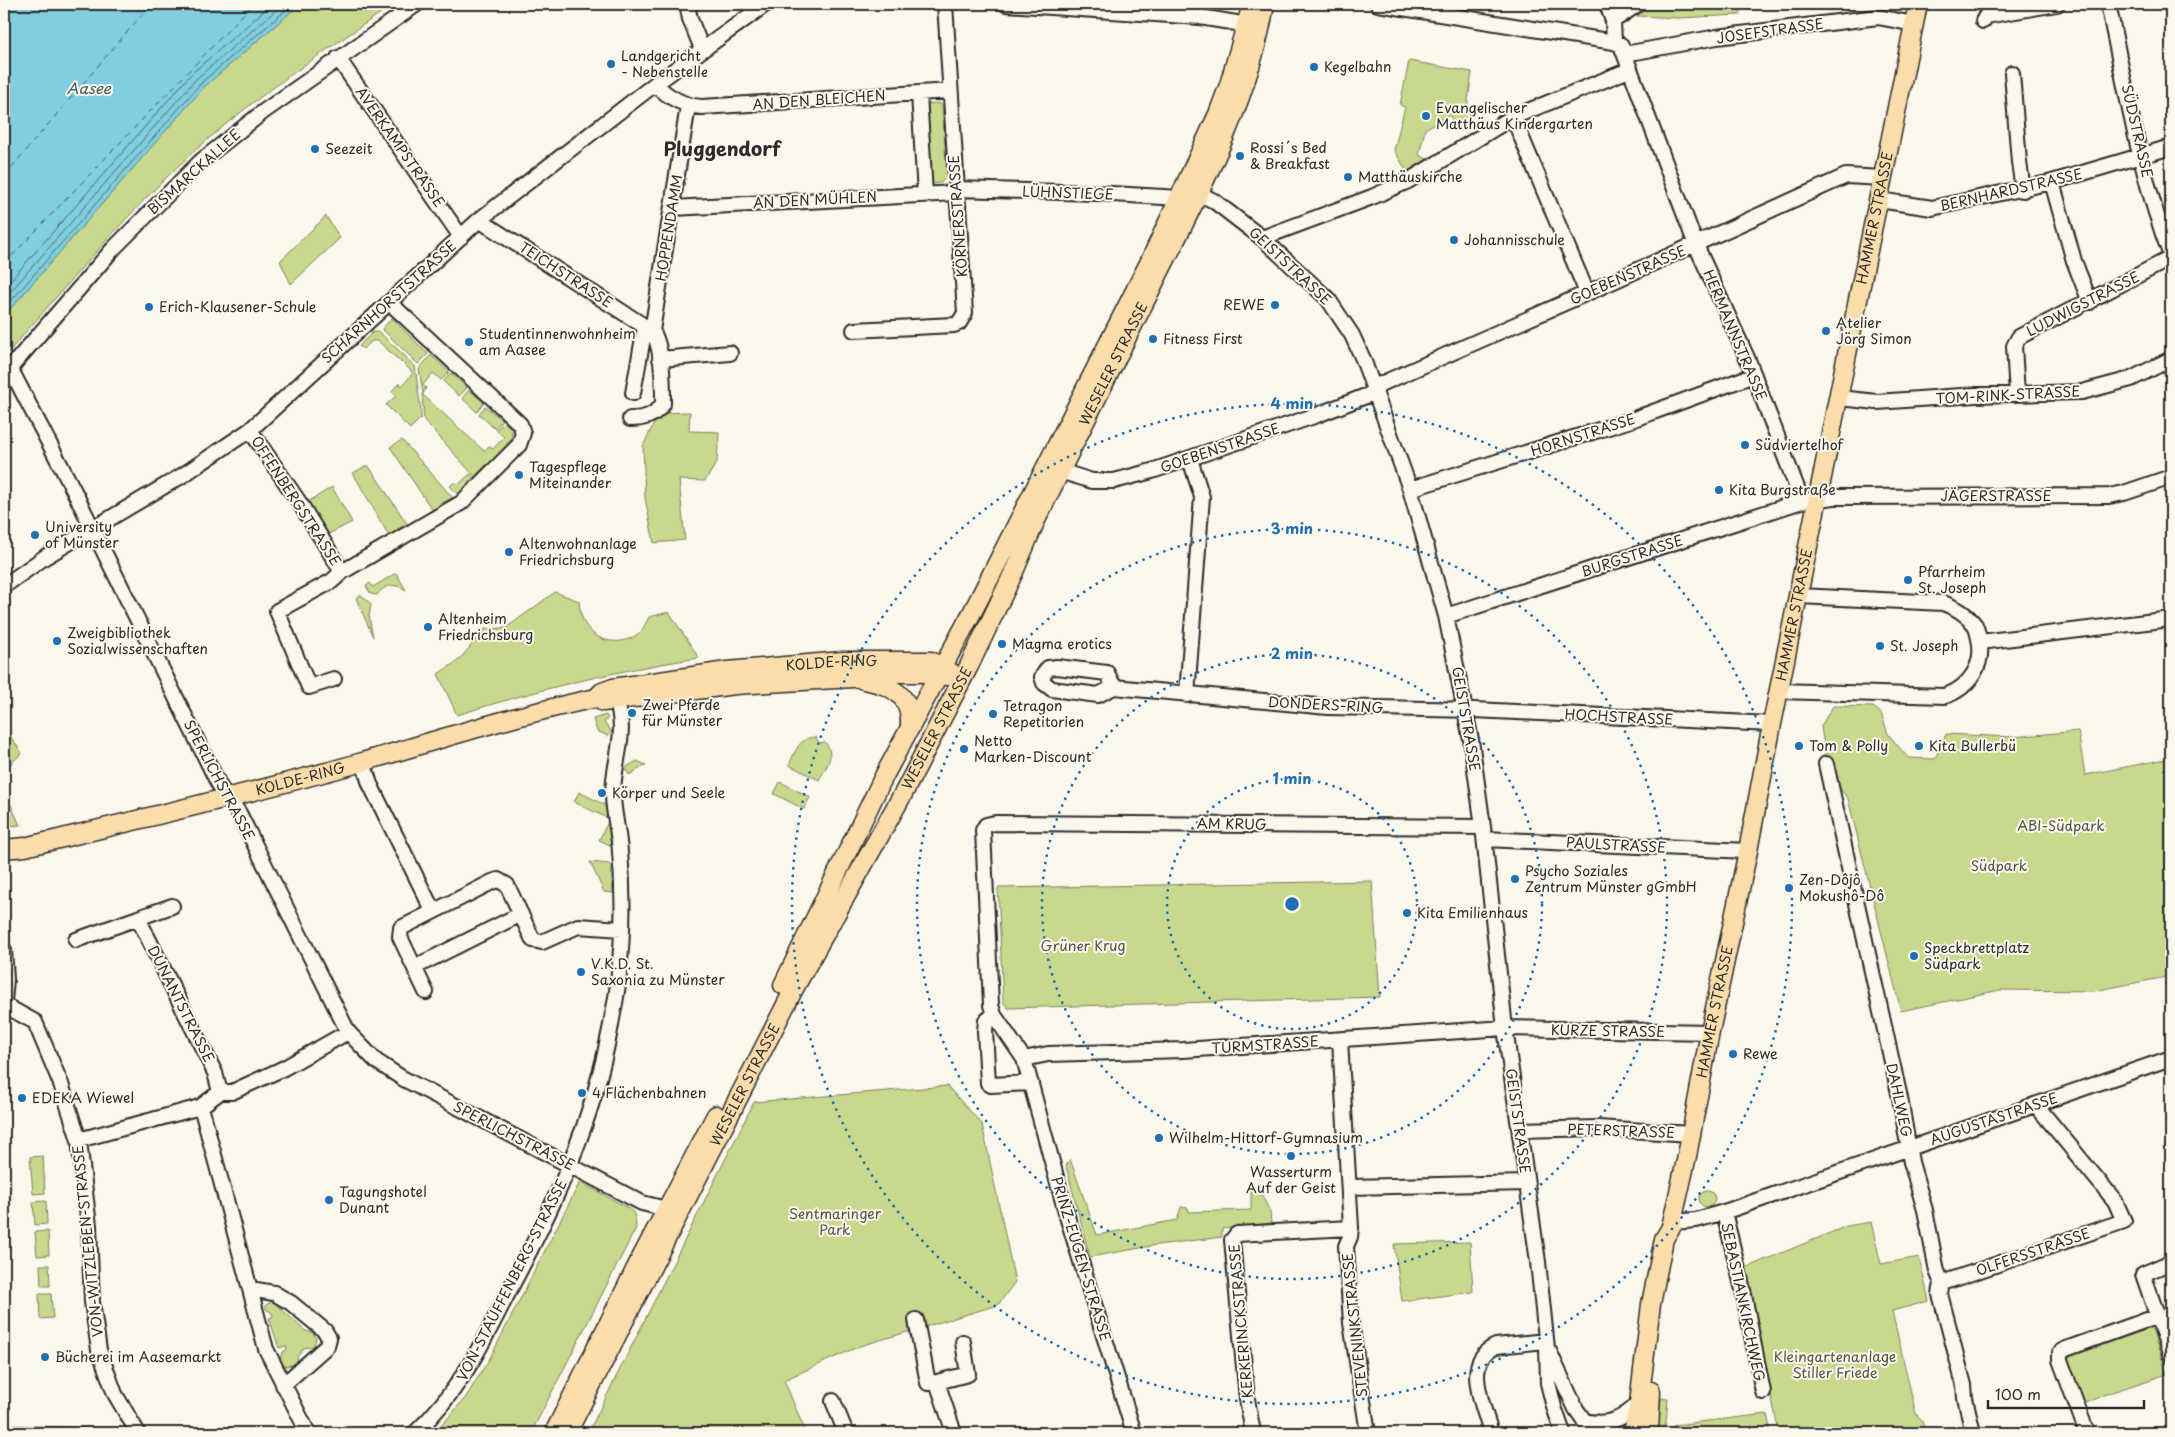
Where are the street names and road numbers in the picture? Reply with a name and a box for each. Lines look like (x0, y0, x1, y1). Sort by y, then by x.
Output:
street label: JOSEFSTRASSE (1715, 13, 1825, 48)
street label: AVERKAMPSTRASSE (351, 82, 450, 211)
street label: SÜDSTRASSE (2117, 82, 2158, 180)
street label: AN DEN BLEICHEN (752, 84, 886, 115)
street label: BISMARCKALLEE (142, 124, 245, 219)
street label: HAMMER STRASSE (1850, 150, 1898, 286)
street label: KÖRNERSTRASSE (943, 154, 972, 278)
street label: BERNHARDSTRASSE (1937, 163, 2084, 216)
street label: HOPPENDAMM (650, 173, 687, 283)
street label: LÜHNSTIEGE (1022, 180, 1114, 205)
street label: AN DEN MÜHLEN (752, 186, 878, 213)
street label: GEISTSTRASSE (1244, 222, 1336, 309)
street label: SCHARNHORSTSTRASSE (317, 235, 461, 368)
street label: TEICHSTRASSE (516, 237, 617, 313)
street label: GOEBENSTRASSE (1567, 240, 1689, 310)
street label: HERMANNSTRASSE (1698, 266, 1772, 403)
street label: LUDWIGSTRASSE (2022, 266, 2143, 341)
street label: WESELER STRASSE (1073, 298, 1153, 429)
street label: TOM-RINK-STRASSE (1935, 380, 2081, 409)
street label: HORNSTRASSE (1528, 408, 1638, 461)
street label: GOEBENSTRASSE (1157, 417, 1282, 478)
street label: OFFENBERGSTRASSE (246, 432, 346, 570)
street label: JÄGERSTRASSE (1940, 485, 2052, 506)
street label: BURGSTRASSE (1578, 529, 1686, 582)
street label: HAMMER STRASSE (1770, 547, 1817, 683)
street label: KOLDE-RING (785, 650, 878, 676)
street label: WESELER STRASSE (896, 663, 977, 793)
street label: GEISTSTRASSE (1447, 665, 1486, 773)
street label: DONDERS-RING (1268, 691, 1384, 718)
street label: HOCHSTRASSE (1564, 703, 1674, 730)
street label: SPERLICHSTRASSE (179, 716, 260, 844)
street label: KOLDE-RING (253, 756, 348, 800)
street label: AM KRUG (1197, 812, 1267, 835)
street label: PAULSTRASSE (1565, 831, 1667, 858)
street label: DUNANTSTRASSE (143, 942, 220, 1066)
street label: HAMMER STRASSE (1691, 944, 1738, 1080)
street label: WESELER STRASSE (704, 1019, 785, 1150)
street label: KURZE STRASSE (1551, 1019, 1665, 1042)
street label: TURMSTRASSE (1211, 1030, 1319, 1059)
street label: DAHLWEG (1881, 1061, 1918, 1139)
street label: GEISTSTRASSE (1501, 1067, 1536, 1175)
street label: AUGUSTASTRASSE (1927, 1087, 2061, 1150)
street label: SPERLICHSTRASSE (450, 1096, 579, 1175)
street label: PETERSTRASSE (1567, 1118, 1675, 1143)
street label: VON-WITZLEBEN-STRASSE (67, 1144, 108, 1338)
street label: PRINZ-EUGEN-STRASSE (1046, 1174, 1116, 1344)
street label: VON-STAUFFENBERG-STRASSE (451, 1175, 572, 1384)
street label: SEBASTIANKIRCHWEG (1716, 1221, 1771, 1383)
street label: OLFERSSTRASSE (1973, 1222, 2093, 1281)
street label: KERKERINCKSTRASSE (1223, 1243, 1258, 1399)
street label: STEVENINKSTRASSE (1336, 1252, 1373, 1398)

